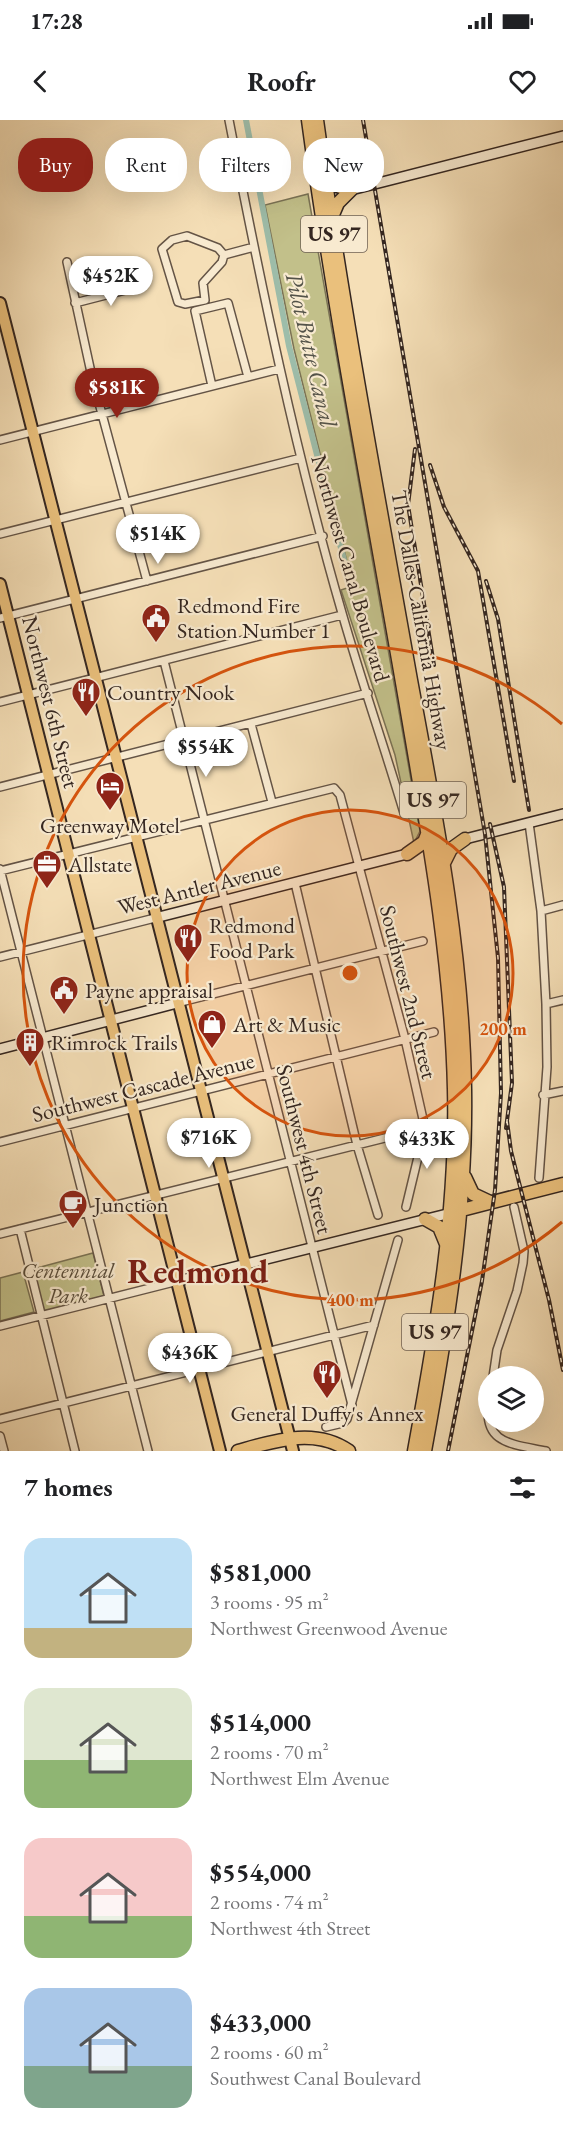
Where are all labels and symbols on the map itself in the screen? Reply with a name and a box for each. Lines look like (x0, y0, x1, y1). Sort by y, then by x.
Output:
road number: US 97 (301, 216, 367, 252)
pin: $452K (69, 256, 153, 307)
water label: Pilot Butte Canal (279, 269, 345, 431)
pin: $581K (75, 368, 159, 419)
street label: Northwest Canal Boulevard (304, 451, 397, 686)
street label: The Dalles-California Highway (384, 488, 459, 753)
pin: $514K (116, 514, 200, 565)
place label: Redmond Fire Station Number 1 (177, 591, 330, 645)
public building icon: Redmond Fire Station Number 1 (140, 602, 172, 644)
street label: Northwest 6th Street (15, 613, 86, 791)
restaurant icon: Country Nook (70, 676, 102, 718)
place label: Country Nook (107, 678, 235, 707)
pin: $554K (164, 727, 248, 778)
hotel icon: Greenway Motel (94, 770, 126, 812)
road number: US 97 (400, 782, 466, 818)
place label: Greenway Motel (40, 811, 180, 840)
office icon: Allstate (31, 848, 63, 890)
place label: Allstate (67, 850, 132, 879)
street label: West Antler Avenue (114, 853, 284, 922)
street label: Southwest 2nd Street (373, 902, 444, 1082)
place label: Redmond Food Park (209, 911, 296, 965)
restaurant icon: Redmond Food Park (172, 922, 204, 964)
centre of rings (340, 963, 360, 983)
public building icon: Payne appraisal (48, 974, 80, 1016)
place label: Payne appraisal (85, 976, 213, 1005)
shop icon: Art & Music (196, 1008, 228, 1050)
place label: Art & Music (232, 1010, 341, 1039)
text: 200 m (479, 1017, 527, 1040)
building icon: Rimrock Trails (14, 1026, 46, 1068)
place label: Rimrock Trails (51, 1028, 178, 1057)
street label: Southwest Cascade Avenue (29, 1046, 258, 1129)
street label: Southwest 4th Street (269, 1061, 340, 1237)
pin: $716K (167, 1118, 251, 1169)
pin: $433K (385, 1119, 469, 1170)
cafe icon: Junction (57, 1188, 89, 1230)
place label: Junction (92, 1190, 169, 1219)
district label: Redmond (127, 1249, 269, 1293)
park label: Centennial Park (22, 1256, 115, 1310)
text: 400 m (326, 1288, 374, 1311)
road number: US 97 (402, 1314, 468, 1350)
pin: $436K (148, 1333, 232, 1384)
restaurant icon: General Duffy's Annex (311, 1358, 343, 1400)
place label: General Duffy's Annex (230, 1399, 424, 1428)

